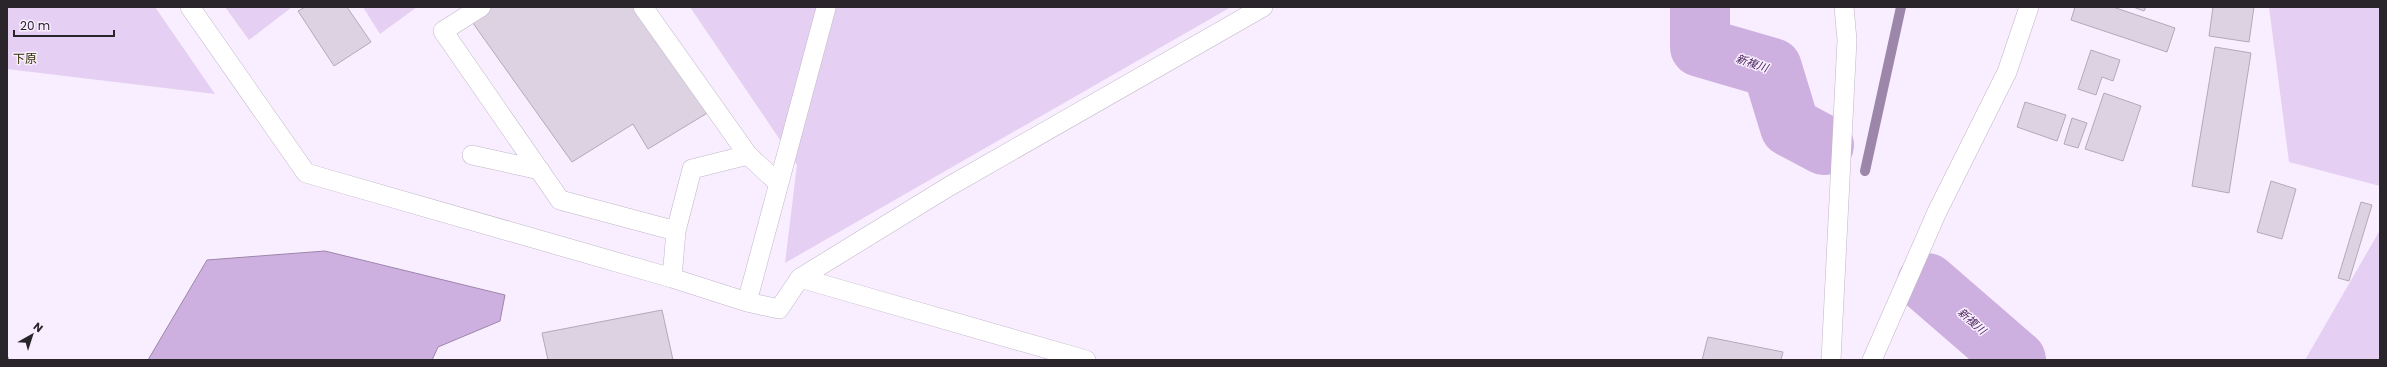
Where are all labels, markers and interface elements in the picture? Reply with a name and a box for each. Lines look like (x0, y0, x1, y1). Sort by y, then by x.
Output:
scale bar (14, 12, 114, 38)
text: 20 m (20, 17, 50, 34)
district label: 下原 (13, 50, 37, 67)
water label: 新複川 (1734, 50, 1771, 76)
water label: 新複川 (1954, 304, 1990, 339)
north arrow (12, 315, 52, 355)
text: N (30, 318, 47, 336)

